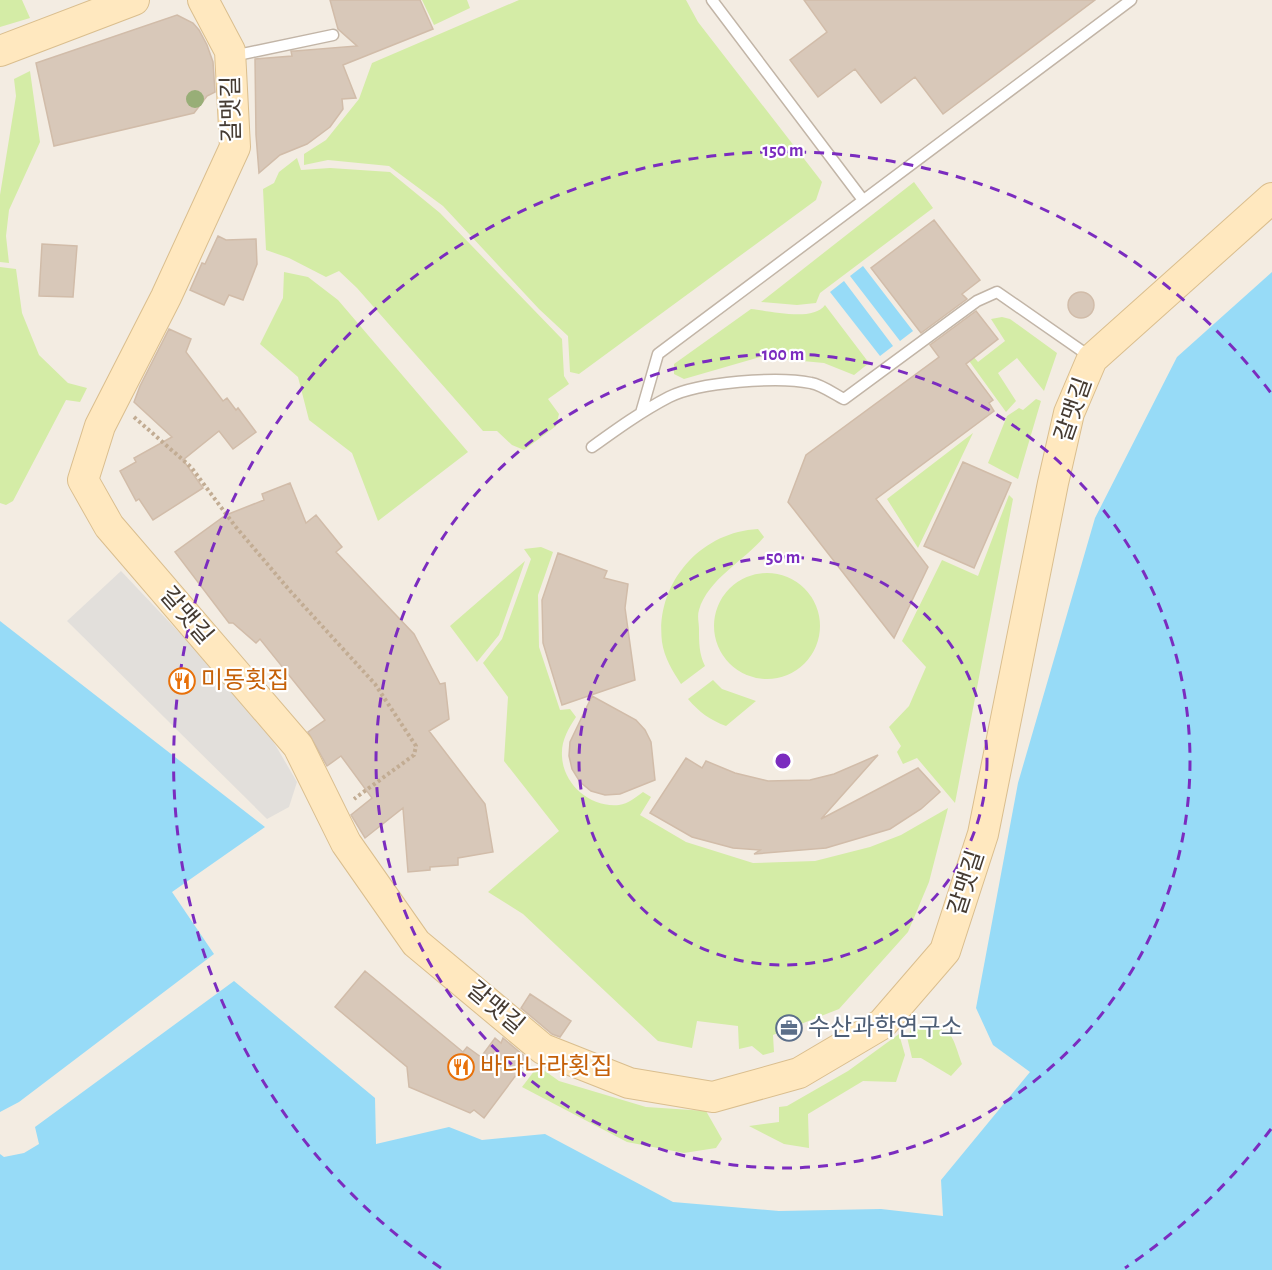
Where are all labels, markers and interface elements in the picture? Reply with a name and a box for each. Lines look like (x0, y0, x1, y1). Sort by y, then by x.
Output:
street label: 갈맷길 (217, 76, 245, 142)
text: 150 m (763, 142, 803, 160)
text: 100 m (762, 346, 804, 364)
street label: 갈맷길 (1050, 374, 1096, 445)
text: 50 m (766, 549, 800, 567)
street label: 갈맷길 (155, 582, 218, 649)
restaurant icon: 미동횟집 (167, 666, 197, 696)
place label: 미동횟집 (201, 667, 289, 693)
centre of rings (773, 751, 793, 771)
street label: 갈맷길 (943, 847, 989, 918)
street label: 갈맷길 (462, 976, 529, 1038)
office icon: 수산과학연구소 (774, 1013, 804, 1043)
place label: 수산과학연구소 (808, 1014, 963, 1040)
restaurant icon: 바다나라횟집 (446, 1052, 476, 1082)
place label: 바다나라횟집 (480, 1053, 612, 1079)

